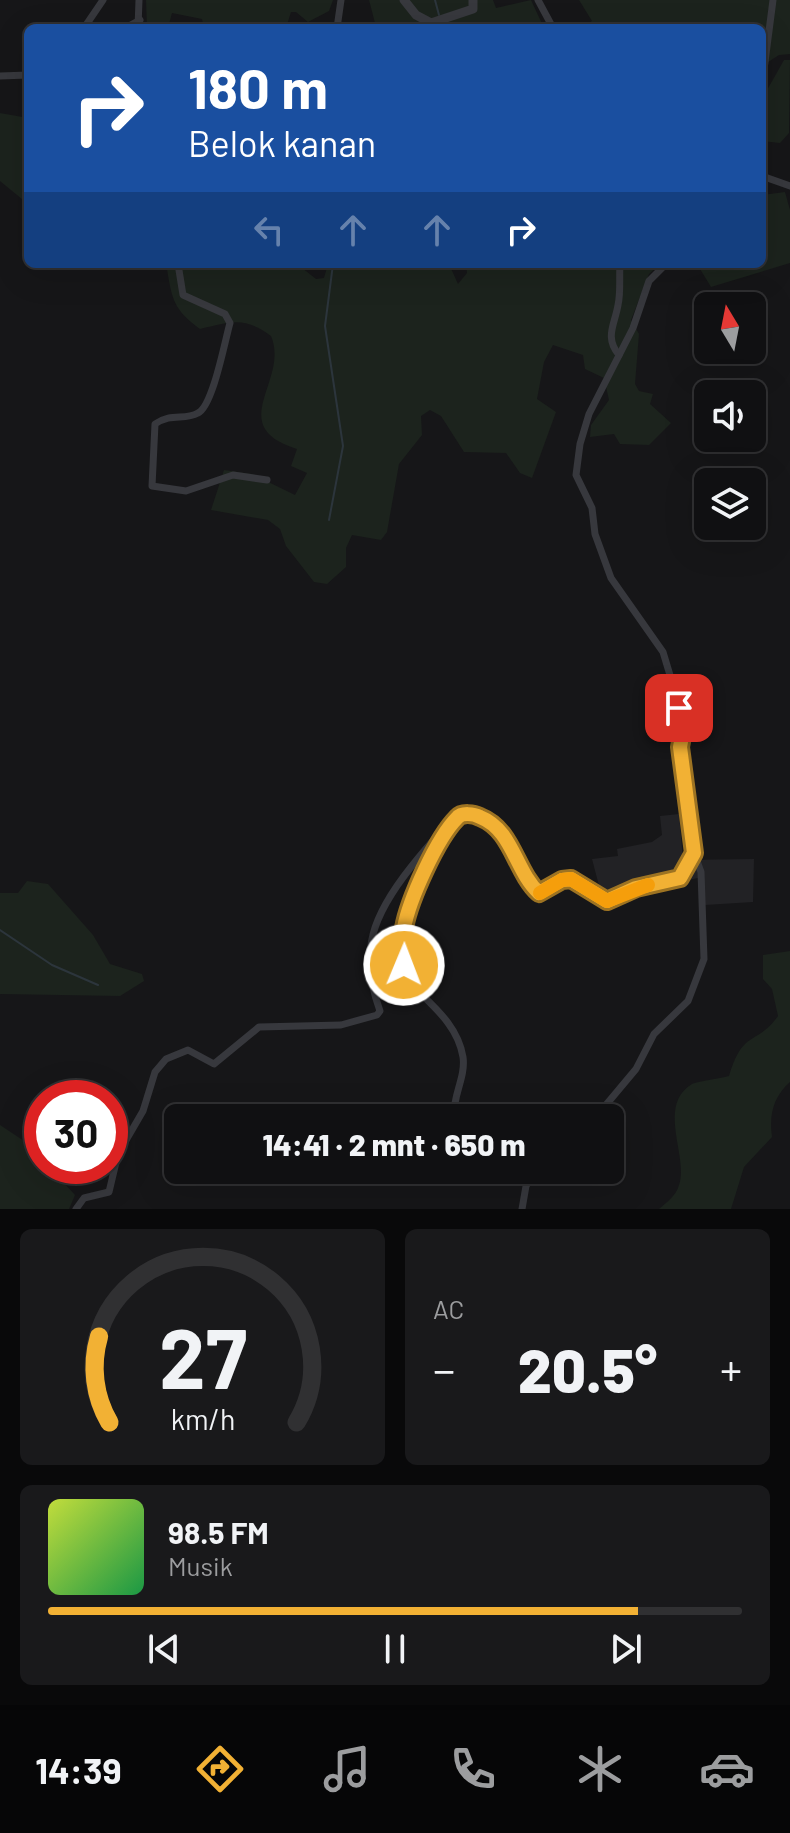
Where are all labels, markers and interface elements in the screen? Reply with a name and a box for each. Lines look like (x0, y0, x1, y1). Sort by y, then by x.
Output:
text: 180 m (188, 53, 328, 120)
icon: right (56, 56, 160, 160)
text: Belok kanan (188, 121, 376, 164)
icon: left (247, 208, 291, 252)
icon: ahead (331, 208, 375, 252)
icon: ahead (415, 208, 459, 252)
icon: right (499, 208, 543, 252)
north arrow (694, 292, 766, 364)
map controls (694, 292, 766, 540)
button: sound (694, 380, 766, 452)
button: layers (694, 468, 766, 540)
pin (645, 674, 713, 742)
icon: arrive (657, 686, 701, 730)
position arrow (362, 923, 446, 1007)
speed limit sign: 30 (24, 1080, 128, 1184)
text: 14:41 · 2 mnt · 650 m (262, 1126, 526, 1162)
text: AC (433, 1293, 464, 1324)
text: 27 (159, 1306, 246, 1406)
text: 20.5° (518, 1333, 657, 1405)
text: − (433, 1342, 455, 1395)
text: + (720, 1342, 742, 1395)
text: km/h (170, 1401, 235, 1436)
text: 98.5 FM (168, 1514, 269, 1550)
text: Musik (168, 1550, 233, 1581)
icon: previous (142, 1627, 186, 1671)
icon: pause (373, 1627, 417, 1671)
icon: next (604, 1627, 648, 1671)
icon: directions (192, 1741, 248, 1797)
icon: music (319, 1741, 375, 1797)
icon: phone (445, 1741, 501, 1797)
icon: climate (572, 1741, 628, 1797)
icon: car (699, 1741, 755, 1797)
text: 14:39 (35, 1748, 122, 1791)

